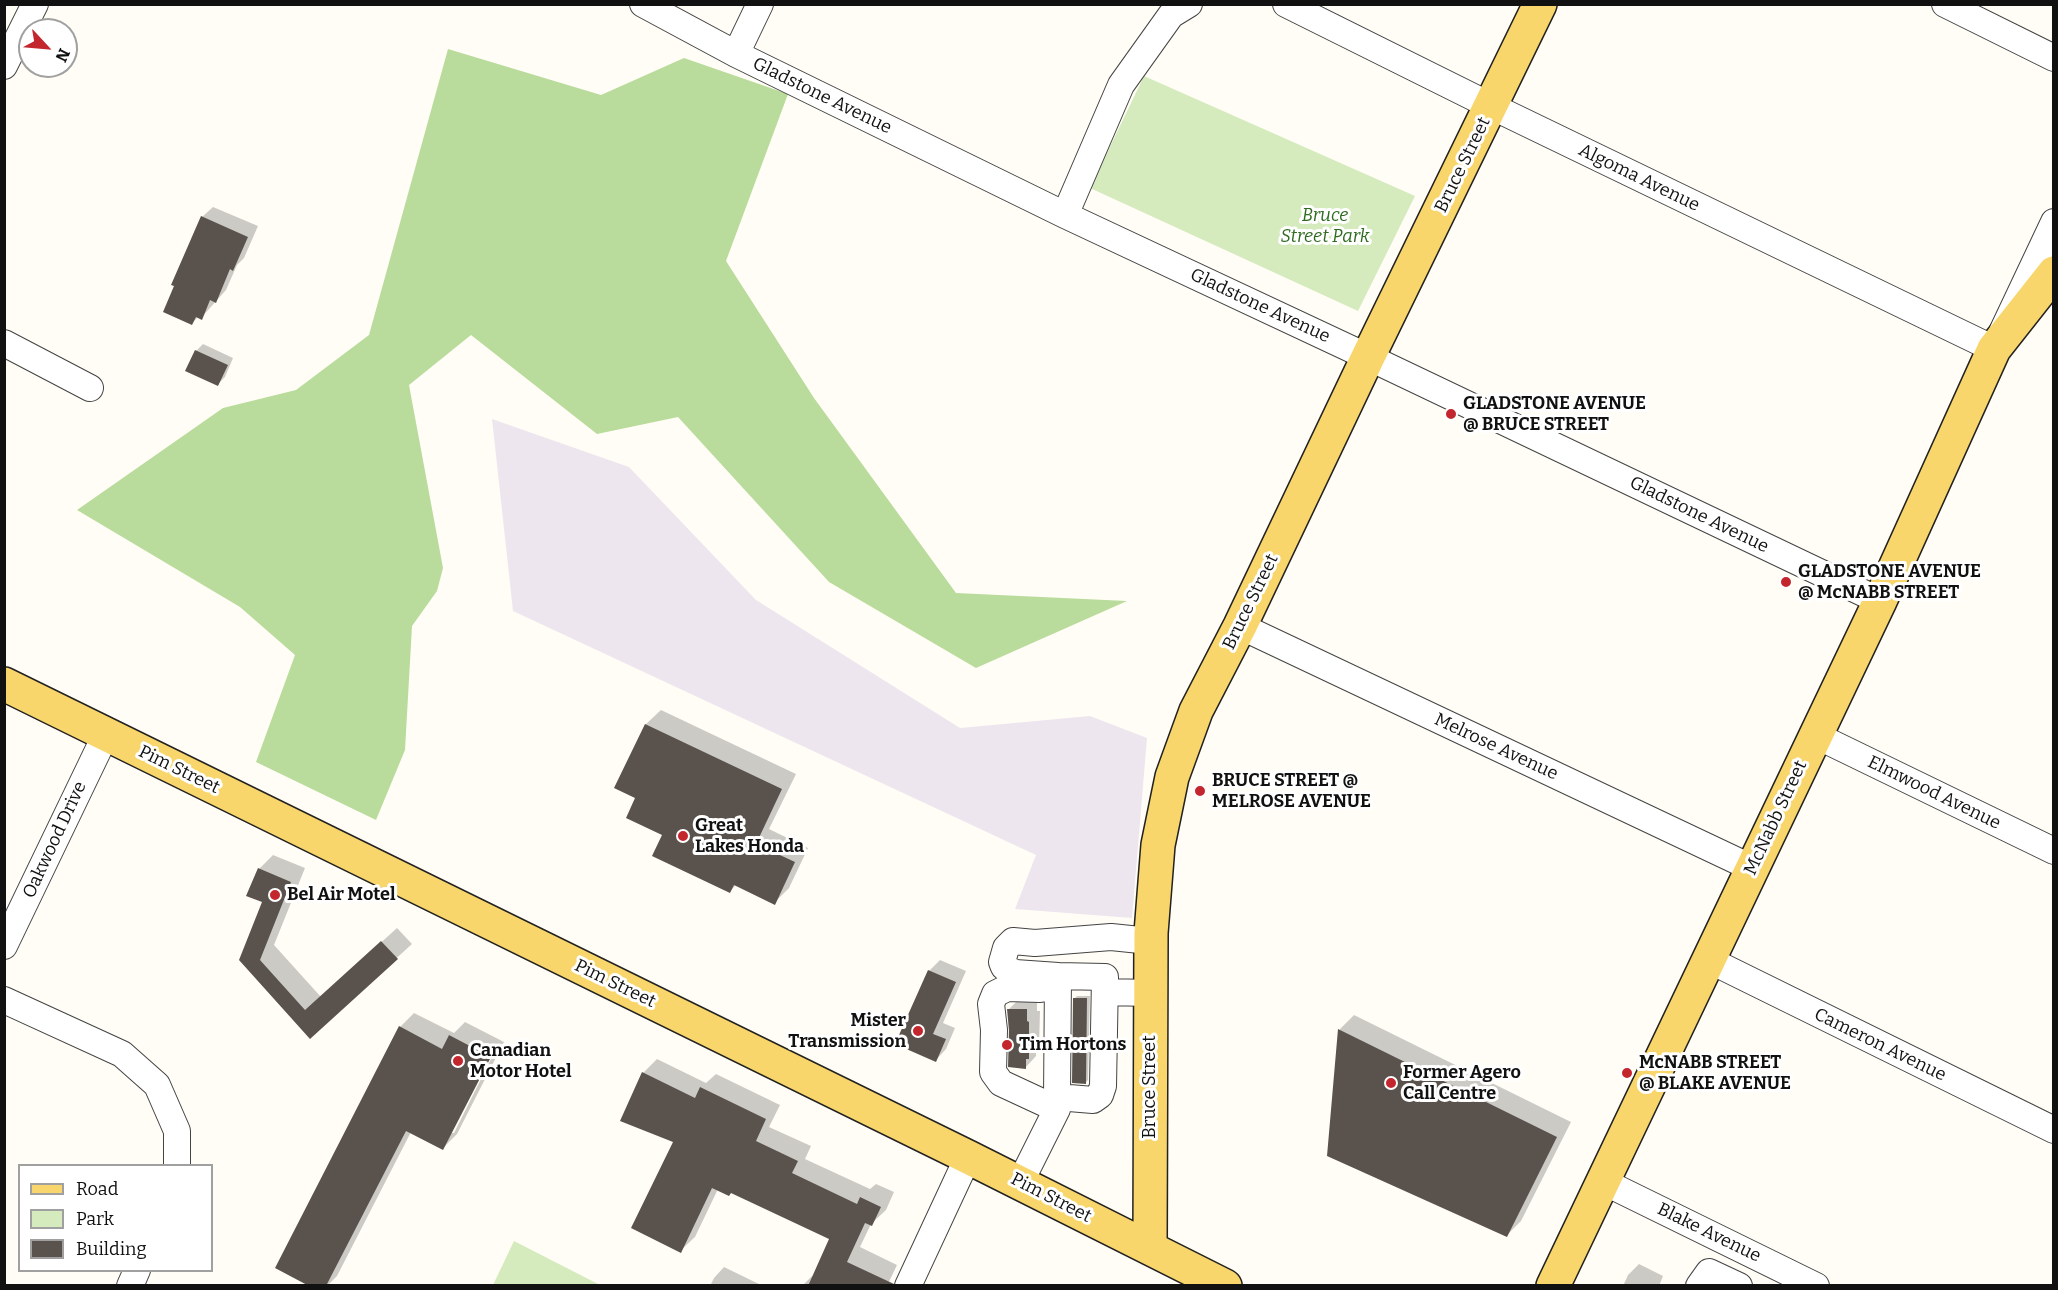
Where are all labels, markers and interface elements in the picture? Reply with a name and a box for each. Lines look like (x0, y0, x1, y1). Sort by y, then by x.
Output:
north arrow (18, 18, 78, 78)
text: N (52, 46, 74, 65)
street label: Gladstone Avenue (749, 53, 895, 139)
street label: Bruce Street (1431, 114, 1495, 216)
street label: Algoma Avenue (1575, 139, 1703, 217)
park label: Bruce Street Park (1280, 205, 1370, 248)
street label: Gladstone Avenue (1187, 264, 1333, 348)
place label: GLADSTONE AVENUE @ BRUCE STREET (1463, 393, 1646, 436)
marker: GLADSTONE AVENUE @ BRUCE STREET (1444, 407, 1458, 421)
street label: Gladstone Avenue (1626, 472, 1772, 558)
street label: Bruce Street (1219, 551, 1283, 653)
place label: GLADSTONE AVENUE @ McNABB STREET (1798, 561, 1981, 604)
marker: GLADSTONE AVENUE @ McNABB STREET (1779, 575, 1793, 589)
street label: Melrose Avenue (1431, 709, 1561, 785)
street label: Pim Street (135, 741, 223, 799)
street label: Elmwood Avenue (1864, 751, 2004, 835)
street label: McNabb Street (1740, 757, 1812, 879)
place label: BRUCE STREET @ MELROSE AVENUE (1212, 770, 1371, 812)
street label: Oakwood Drive (19, 778, 91, 902)
marker: BRUCE STREET @ MELROSE AVENUE (1193, 784, 1207, 798)
place label: Great Lakes Honda (695, 815, 804, 858)
marker: Great Lakes Honda (676, 829, 690, 843)
place label: Bel Air Motel (287, 884, 396, 906)
marker: Bel Air Motel (268, 888, 282, 902)
street label: Pim Street (571, 955, 659, 1013)
street label: Cameron Avenue (1810, 1004, 1950, 1086)
place label: Mister Transmission (788, 1010, 906, 1052)
marker: Mister Transmission (911, 1024, 925, 1038)
place label: Tim Hortons (1019, 1034, 1126, 1056)
street label: Bruce Street (1139, 1035, 1161, 1139)
marker: Tim Hortons (1000, 1038, 1014, 1052)
place label: Canadian Motor Hotel (470, 1040, 572, 1082)
place label: McNABB STREET @ BLAKE AVENUE (1639, 1052, 1791, 1094)
marker: Canadian Motor Hotel (451, 1054, 465, 1068)
place label: Former Agero Call Centre (1403, 1062, 1521, 1104)
marker: McNABB STREET @ BLAKE AVENUE (1620, 1066, 1634, 1080)
marker: Former Agero Call Centre (1384, 1076, 1398, 1090)
legend (18, 1164, 213, 1272)
street label: Pim Street (1007, 1169, 1095, 1227)
text: Road (76, 1178, 118, 1200)
street label: Blake Avenue (1654, 1199, 1764, 1267)
text: Park (76, 1208, 114, 1230)
text: Building (76, 1238, 147, 1260)

